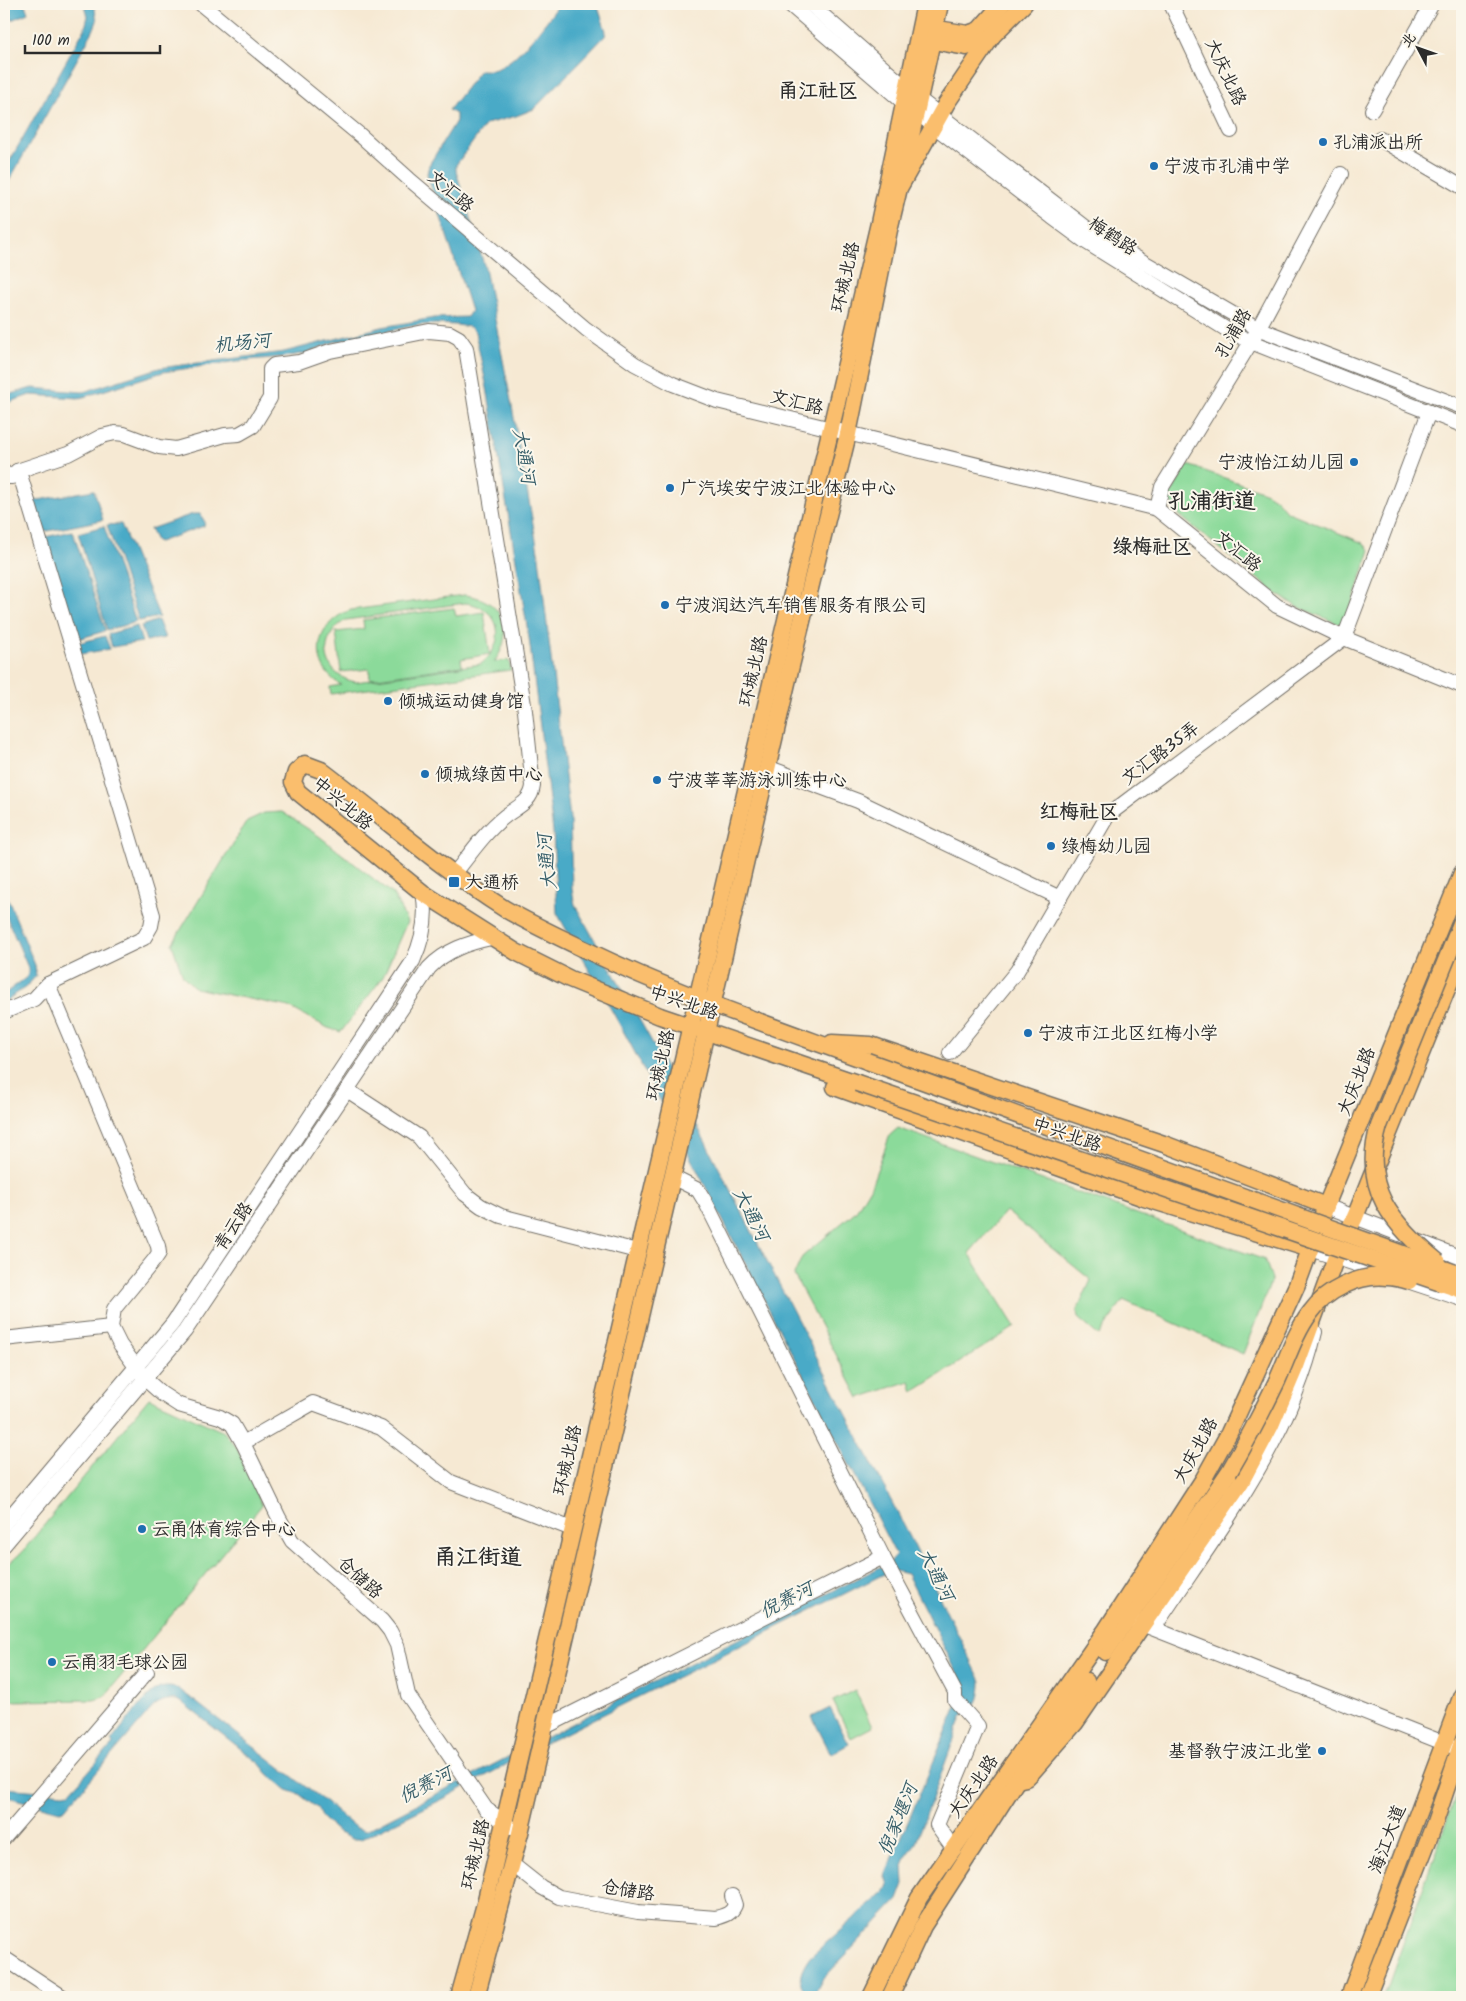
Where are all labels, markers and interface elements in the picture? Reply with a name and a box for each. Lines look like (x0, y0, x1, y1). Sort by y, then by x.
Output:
scale bar (25, 22, 160, 54)
north arrow (1394, 22, 1444, 72)
text: 北 (1396, 28, 1422, 53)
text: 100 m (32, 29, 70, 53)
street label: 大庆北路 (1196, 34, 1253, 111)
district label: 甬江社区 (778, 76, 858, 108)
place label: 孔浦派出所 (1333, 129, 1423, 158)
marker: 孔浦派出所 (1317, 136, 1329, 148)
place label: 宁波市孔浦中学 (1164, 153, 1290, 182)
marker: 宁波市孔浦中学 (1148, 160, 1160, 172)
street label: 文汇路 (420, 164, 480, 221)
street label: 梅鹤路 (1082, 210, 1143, 264)
street label: 环城北路 (824, 239, 869, 316)
street label: 孔浦路 (1208, 303, 1260, 364)
water label: 机场河 (212, 326, 275, 362)
street label: 文汇路 (767, 383, 826, 424)
water label: 大通河 (503, 426, 543, 490)
place label: 宁波怡江幼儿园 (1218, 449, 1344, 478)
marker: 宁波怡江幼儿园 (1348, 456, 1360, 468)
place label: 广汽埃安宁波江北体验中心 (680, 475, 896, 504)
marker: 广汽埃安宁波江北体验中心 (664, 482, 676, 494)
district label: 孔浦街道 (1168, 485, 1256, 520)
street label: 文汇路 (1207, 524, 1267, 580)
district label: 绿梅社区 (1112, 532, 1192, 564)
place label: 宁波润达汽车销售服务有限公司 (675, 592, 927, 621)
marker: 宁波润达汽车销售服务有限公司 (659, 599, 671, 611)
street label: 环城北路 (732, 633, 777, 710)
place label: 倾城运动健身馆 (398, 688, 524, 717)
marker: 倾城运动健身馆 (382, 695, 394, 707)
street label: 文汇路35弄 (1115, 715, 1206, 793)
place label: 倾城绿茵中心 (435, 761, 543, 790)
place label: 宁波莘莘游泳训练中心 (667, 767, 847, 796)
marker: 倾城绿茵中心 (419, 768, 431, 780)
street label: 中兴北路 (305, 770, 379, 838)
marker: 宁波莘莘游泳训练中心 (651, 774, 663, 786)
district label: 红梅社区 (1039, 797, 1119, 829)
water label: 大通河 (530, 829, 566, 892)
place label: 绿梅幼儿园 (1061, 833, 1151, 862)
marker: 绿梅幼儿园 (1045, 840, 1057, 852)
place label: 大通桥 (465, 869, 519, 898)
marker: 大通桥 (447, 875, 461, 889)
street label: 中兴北路 (645, 978, 722, 1029)
place label: 宁波市江北区红梅小学 (1038, 1020, 1218, 1049)
street label: 环城北路 (639, 1027, 684, 1104)
marker: 宁波市江北区红梅小学 (1022, 1027, 1034, 1039)
street label: 大庆北路 (1330, 1043, 1384, 1120)
street label: 中兴北路 (1028, 1110, 1105, 1161)
water label: 大通河 (724, 1183, 778, 1250)
street label: 青云路 (207, 1196, 261, 1257)
street label: 大庆北路 (1166, 1412, 1226, 1489)
street label: 环城北路 (546, 1422, 591, 1499)
place label: 云甬体育综合中心 (152, 1516, 296, 1545)
marker: 云甬体育综合中心 (136, 1523, 148, 1535)
district label: 甬江街道 (434, 1541, 522, 1576)
water label: 大通河 (909, 1543, 963, 1610)
street label: 仓储路 (329, 1549, 389, 1607)
water label: 倪赛河 (755, 1573, 822, 1627)
place label: 云甬羽毛球公园 (62, 1649, 188, 1678)
marker: 云甬羽毛球公园 (46, 1656, 58, 1668)
place label: 基督教宁波江北堂 (1168, 1738, 1312, 1767)
marker: 基督教宁波江北堂 (1316, 1745, 1328, 1757)
street label: 大庆北路 (942, 1749, 1007, 1825)
water label: 倪赛河 (394, 1758, 461, 1812)
water label: 倪家堰河 (871, 1776, 928, 1861)
street label: 海江大道 (1362, 1801, 1415, 1878)
street label: 环城北路 (454, 1816, 499, 1893)
street label: 仓储路 (599, 1873, 657, 1910)

